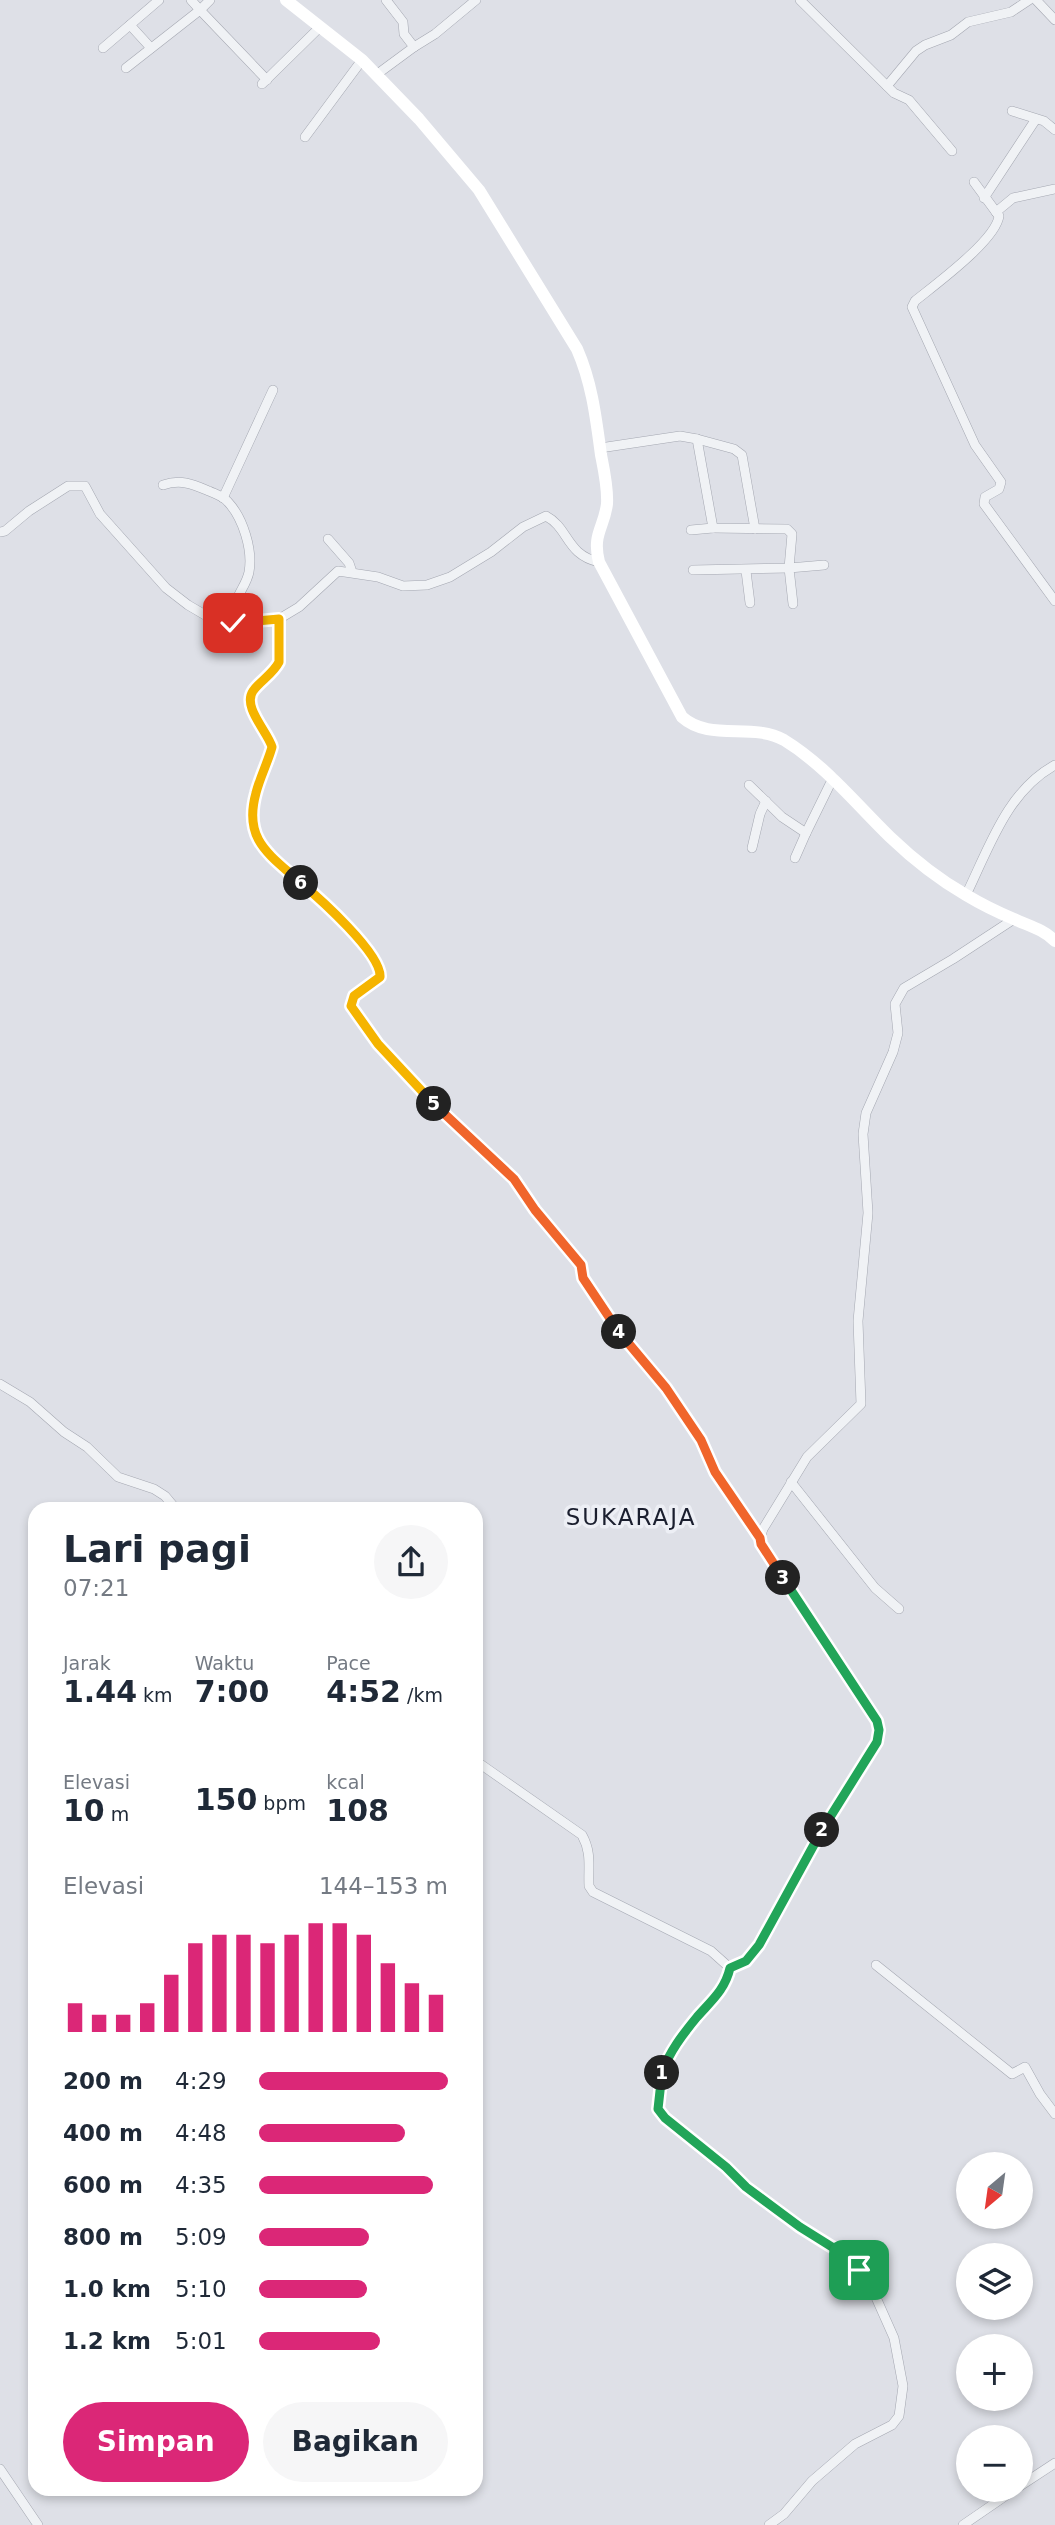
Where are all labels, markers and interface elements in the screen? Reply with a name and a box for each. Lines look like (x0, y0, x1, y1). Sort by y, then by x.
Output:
pin (203, 593, 263, 653)
icon: check (214, 604, 252, 642)
pin: 6 (284, 866, 318, 900)
text: 6 (294, 871, 307, 893)
pin: 5 (416, 1086, 452, 1122)
text: 5 (427, 1092, 440, 1114)
pin: 4 (602, 1314, 636, 1350)
text: 4 (612, 1320, 625, 1342)
district label: SUKARAJA (566, 1504, 696, 1530)
button: share (374, 1525, 448, 1599)
text: Lari pagi (63, 1527, 251, 1571)
pin: 3 (766, 1560, 800, 1596)
text: 3 (776, 1566, 789, 1588)
text: 07:21 (63, 1575, 129, 1601)
text: Jarak (63, 1652, 111, 1674)
text: Waktu (195, 1652, 254, 1674)
text: Pace (326, 1652, 371, 1674)
text: 1.44 (63, 1674, 137, 1709)
text: 7:00 (195, 1674, 269, 1709)
text: 4:52 (326, 1674, 401, 1709)
text: km (137, 1684, 173, 1706)
text: /km (401, 1684, 443, 1706)
text: Elevasi (63, 1771, 130, 1793)
text: kcal (326, 1771, 365, 1793)
text: 150 (195, 1782, 257, 1817)
text: bpm (257, 1792, 306, 1814)
text: 10 (63, 1793, 105, 1828)
text: 108 (326, 1793, 389, 1828)
text: m (105, 1803, 129, 1825)
pin: 2 (804, 1812, 840, 1848)
text: 2 (815, 1818, 828, 1840)
text: Elevasi (63, 1873, 144, 1899)
text: 144–153 m (319, 1873, 448, 1899)
pin: 1 (644, 2056, 680, 2090)
text: 1 (655, 2061, 668, 2083)
text: 200 m (63, 2068, 143, 2094)
text: 4:29 (175, 2068, 227, 2094)
text: 400 m (63, 2120, 143, 2146)
text: 4:48 (175, 2120, 227, 2146)
north arrow (956, 2152, 1032, 2230)
map controls (956, 2152, 1033, 2502)
text: 600 m (63, 2172, 143, 2198)
text: 4:35 (175, 2172, 227, 2198)
text: 800 m (63, 2224, 143, 2250)
text: 5:09 (175, 2224, 227, 2250)
pin (829, 2240, 889, 2300)
button: layers (956, 2243, 1033, 2320)
icon: arrive (840, 2251, 878, 2289)
text: 1.0 km (63, 2276, 151, 2302)
text: 5:10 (175, 2276, 227, 2302)
text: 1.2 km (63, 2328, 151, 2354)
text: 5:01 (175, 2328, 227, 2354)
button: + (956, 2334, 1033, 2411)
button: Simpan (63, 2402, 249, 2482)
button: Bagikan (263, 2402, 448, 2482)
button: − (956, 2425, 1033, 2502)

